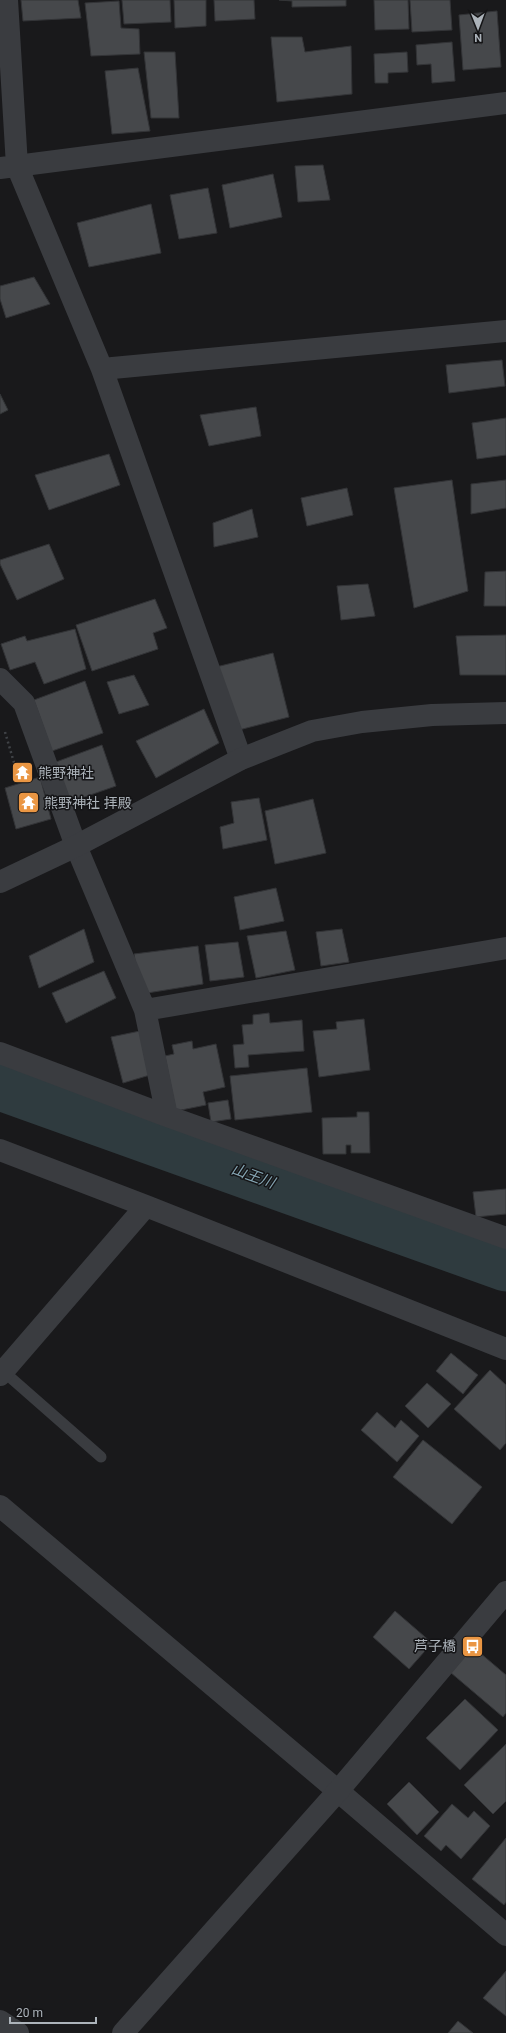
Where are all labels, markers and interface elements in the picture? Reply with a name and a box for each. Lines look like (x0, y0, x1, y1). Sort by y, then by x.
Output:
north arrow (458, 8, 498, 48)
text: N (474, 31, 482, 44)
temple icon: 熊野神社 (9, 760, 35, 786)
place label: 熊野神社 (38, 765, 94, 781)
temple icon: 熊野神社 拝殿 (15, 790, 41, 816)
place label: 熊野神社 拝殿 (44, 795, 131, 811)
water label: 山王川 (229, 1160, 279, 1193)
bus stop icon: 芦子橋 (459, 1633, 485, 1659)
place label: 芦子橋 (414, 1638, 456, 1654)
scale bar (10, 1999, 96, 2025)
text: 20 m (16, 2006, 43, 2020)

